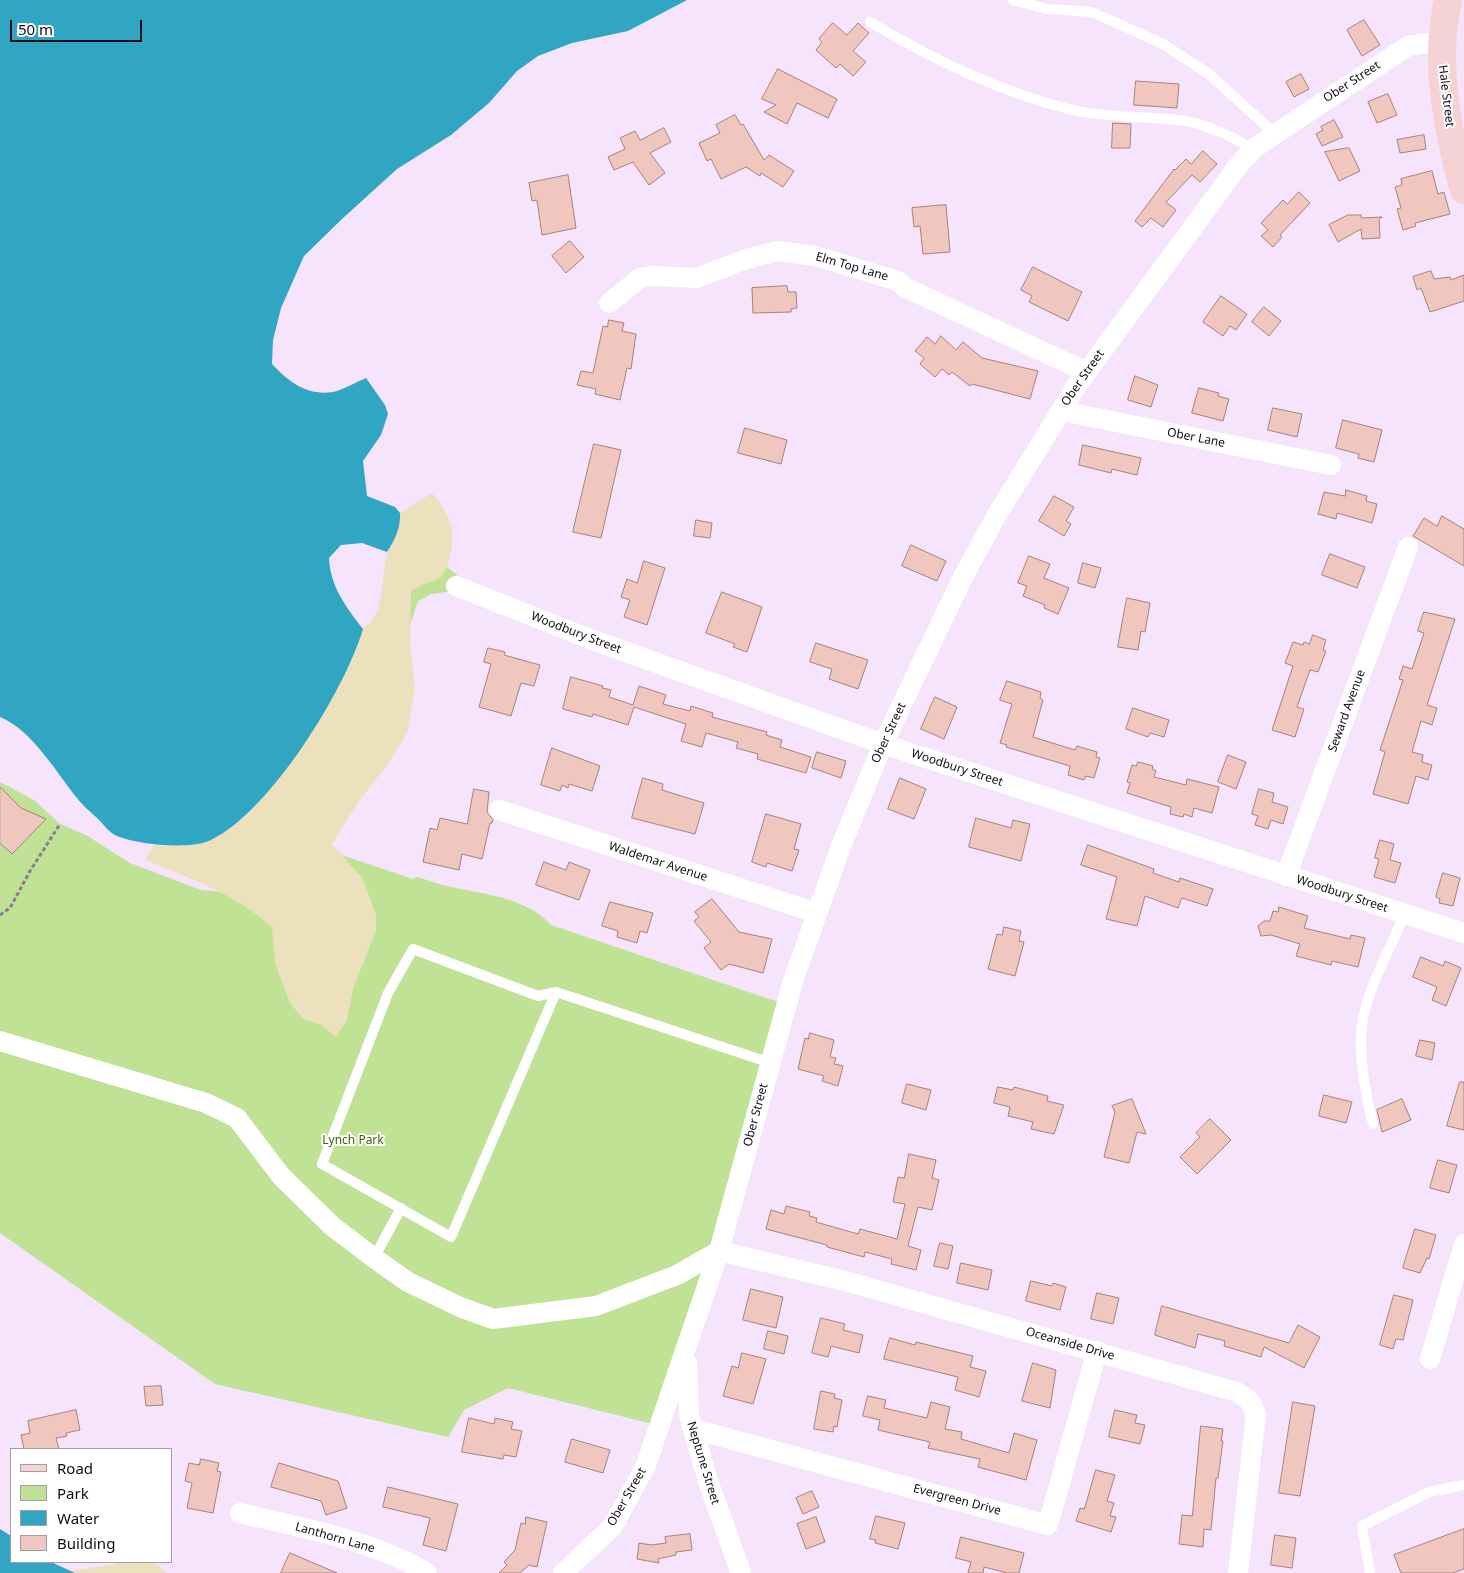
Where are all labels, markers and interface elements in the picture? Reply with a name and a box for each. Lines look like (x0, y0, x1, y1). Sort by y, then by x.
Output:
scale bar (12, 10, 145, 42)
text: 50 m (18, 19, 53, 39)
street label: Ober Street (1321, 58, 1383, 106)
street label: Hale Street (1435, 64, 1457, 128)
street label: Elm Top Lane (814, 250, 890, 284)
street label: Ober Street (1058, 347, 1108, 409)
street label: Ober Lane (1166, 425, 1226, 451)
street label: Woodbury Street (529, 609, 623, 657)
street label: Seward Avenue (1325, 668, 1369, 754)
street label: Ober Street (869, 700, 909, 766)
street label: Woodbury Street (909, 746, 1005, 790)
street label: Waldemar Avenue (607, 839, 709, 885)
street label: Woodbury Street (1294, 872, 1390, 916)
street label: Ober Street (741, 1082, 771, 1148)
park label: Lynch Park (322, 1134, 384, 1148)
street label: Oceanside Drive (1024, 1324, 1116, 1364)
street label: Neptune Street (684, 1420, 722, 1506)
legend (10, 1448, 172, 1563)
text: Road (57, 1458, 93, 1478)
street label: Ober Street (604, 1465, 650, 1529)
street label: Evergreen Drive (912, 1481, 1002, 1519)
text: Park (57, 1483, 89, 1503)
text: Water (57, 1508, 99, 1528)
street label: Lanthorn Lane (294, 1520, 376, 1556)
text: Building (57, 1533, 115, 1553)

